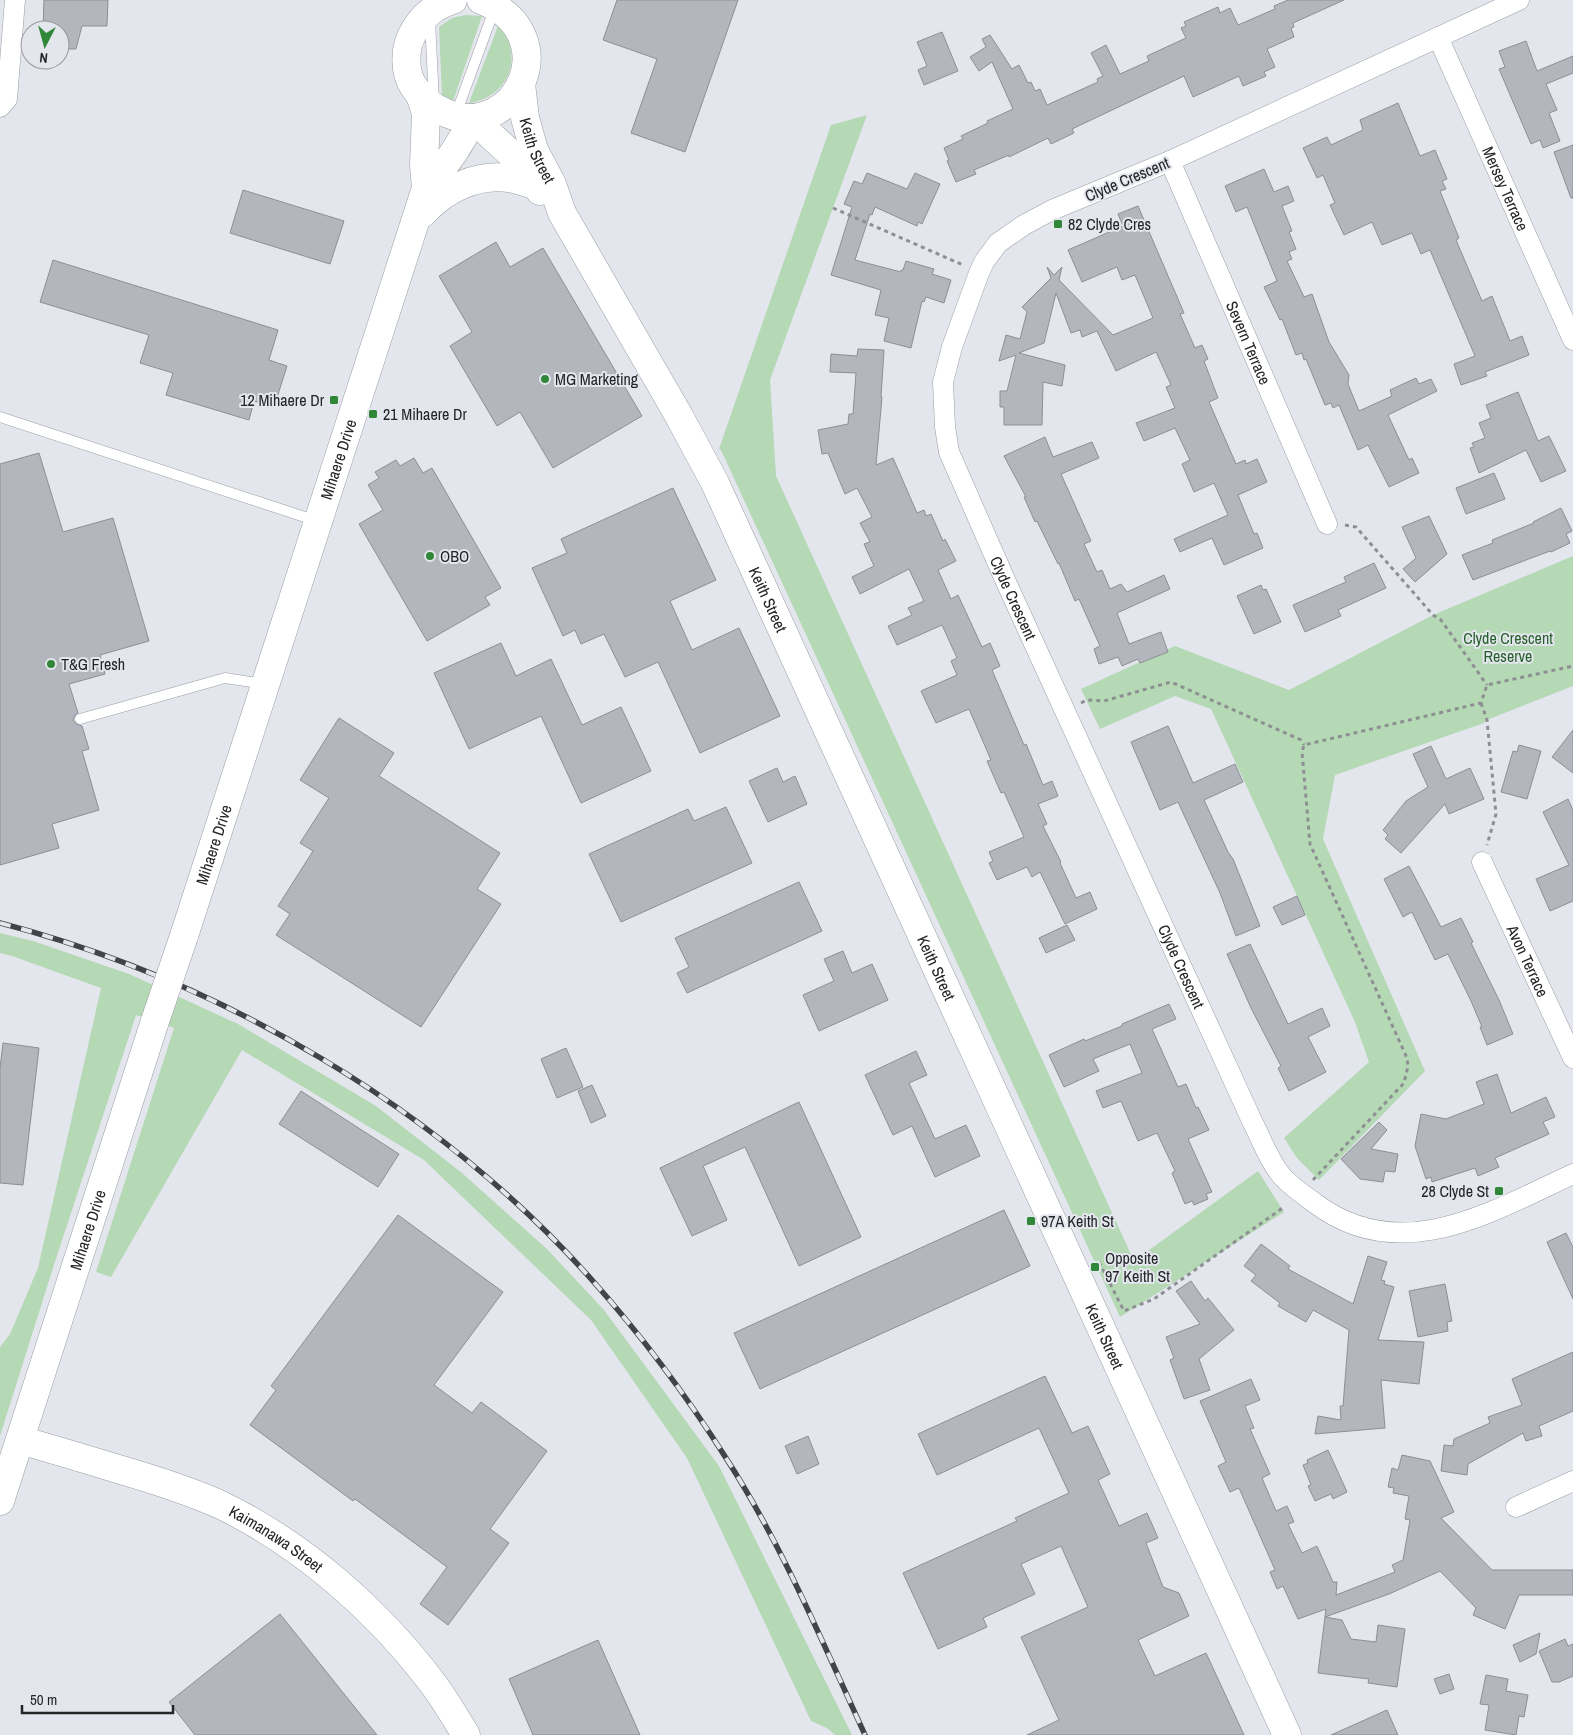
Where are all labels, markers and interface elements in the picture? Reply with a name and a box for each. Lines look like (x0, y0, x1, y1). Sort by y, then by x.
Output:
north arrow (20, 20, 70, 70)
text: N (39, 49, 49, 67)
street label: Keith Street (514, 115, 561, 187)
street label: Mersey Terrace (1477, 143, 1534, 234)
street label: Clyde Crescent (1081, 151, 1173, 207)
place label: 82 Clyde Cres (1068, 213, 1151, 235)
marker: 82 Clyde Cres (1052, 218, 1064, 230)
street label: Severn Terrace (1221, 298, 1276, 388)
place label: MG Marketing (555, 368, 639, 390)
marker: MG Marketing (539, 373, 551, 385)
place label: 12 Mihaere Dr (240, 389, 325, 411)
marker: 12 Mihaere Dr (328, 394, 340, 406)
place label: 21 Mihaere Dr (383, 403, 467, 425)
marker: 21 Mihaere Dr (367, 408, 379, 420)
street label: Mihaere Drive (315, 416, 361, 502)
place label: OBO (440, 545, 469, 567)
marker: OBO (424, 550, 436, 562)
street label: Clyde Crescent (985, 553, 1042, 644)
street label: Keith Street (744, 563, 793, 636)
park label: Clyde Crescent Reserve (1463, 627, 1553, 667)
place label: T&G Fresh (61, 653, 125, 675)
marker: T&G Fresh (45, 658, 57, 670)
street label: Mihaere Drive (190, 802, 237, 888)
street label: Avon Terrace (1501, 920, 1554, 1000)
street label: Clyde Crescent (1153, 921, 1210, 1012)
street label: Keith Street (912, 932, 961, 1004)
place label: 28 Clyde St (1421, 1180, 1489, 1202)
marker: 28 Clyde St (1493, 1185, 1505, 1197)
street label: Mihaere Drive (64, 1187, 111, 1273)
place label: 97A Keith St (1041, 1210, 1114, 1232)
marker: 97A Keith St (1025, 1215, 1037, 1227)
place label: Opposite 97 Keith St (1105, 1247, 1170, 1287)
marker: Opposite 97 Keith St (1089, 1261, 1101, 1273)
street label: Keith Street (1080, 1300, 1129, 1373)
street label: Kaimanawa Street (225, 1500, 328, 1577)
scale bar (22, 1682, 174, 1714)
text: 50 m (30, 1689, 57, 1710)

